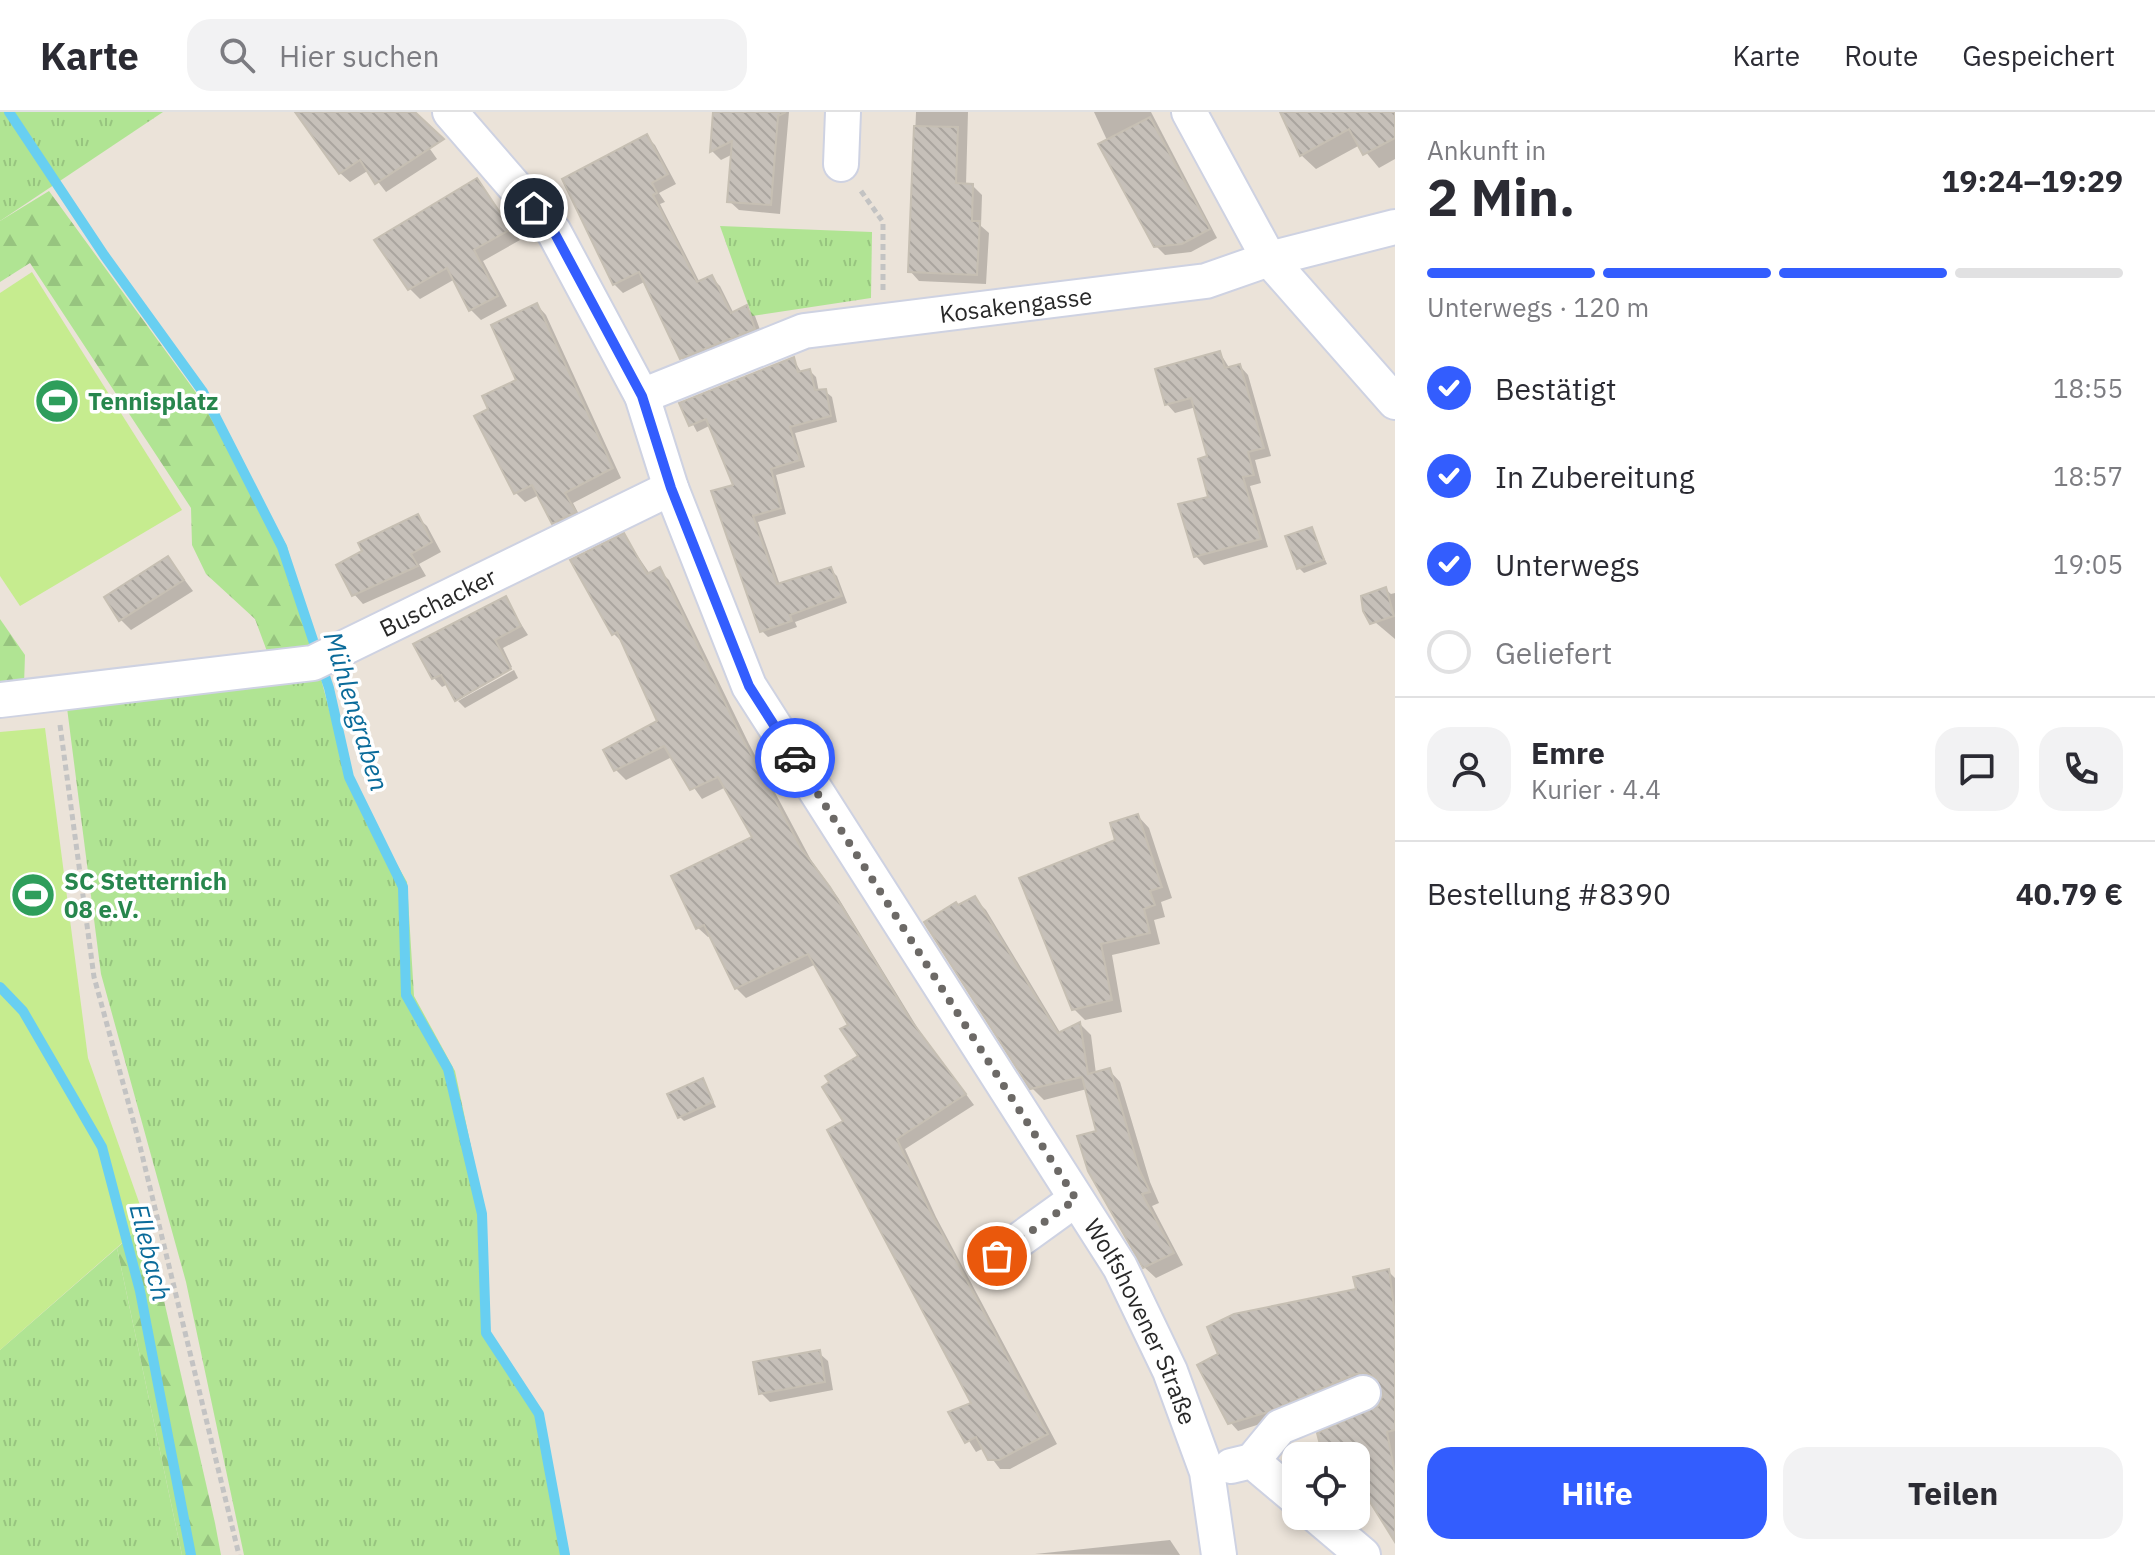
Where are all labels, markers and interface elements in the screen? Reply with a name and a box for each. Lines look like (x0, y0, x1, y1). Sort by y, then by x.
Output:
search box (187, 19, 747, 91)
text: Karte (40, 31, 139, 80)
icon: search (215, 33, 259, 77)
text: Hier suchen (279, 36, 440, 75)
text: Karte (1732, 37, 1800, 74)
text: Route (1844, 37, 1918, 74)
text: Gespeichert (1962, 37, 2115, 74)
text: Ankunft in (1427, 133, 1546, 167)
text: 19:24–19:29 (1942, 161, 2123, 200)
text: 2 Min. (1427, 163, 1575, 230)
pin (500, 174, 568, 242)
icon: home (512, 186, 556, 230)
street label: Kosakengasse (938, 279, 1094, 330)
text: Unterwegs · 120 m (1427, 290, 1649, 324)
icon: check (1427, 366, 1471, 410)
text: Bestätigt (1495, 369, 1616, 408)
text: 18:55 (2053, 371, 2123, 405)
sports icon: Tennisplatz (33, 377, 81, 425)
place label: Tennisplatz (88, 385, 219, 417)
icon: check (1427, 454, 1471, 498)
text: In Zubereitung (1495, 457, 1695, 496)
text: 18:57 (2053, 459, 2123, 493)
icon: check (1427, 542, 1471, 586)
text: Unterwegs (1495, 545, 1640, 584)
text: 19:05 (2053, 547, 2123, 581)
street label: Buschacker (374, 560, 501, 644)
water label: Mühlengraben (317, 627, 397, 795)
text: Geliefert (1495, 633, 1612, 672)
courier (755, 718, 835, 798)
button: person (1427, 727, 1511, 811)
button: chat (1935, 727, 2019, 811)
button: phone (2039, 727, 2123, 811)
text: Emre (1531, 733, 1605, 772)
icon: car (773, 736, 817, 780)
text: Kurier · 4.4 (1531, 772, 1661, 806)
place label: SC Stetternich 08 e.V. (64, 865, 227, 925)
sports icon: SC Stetternich 08 e.V. (9, 871, 57, 919)
text: Bestellung #8390 (1427, 874, 1671, 913)
text: 40.79 € (2016, 874, 2123, 913)
water label: Ellebach (123, 1200, 179, 1304)
street label: Wolfshovener Straße (1077, 1212, 1204, 1429)
pin (963, 1222, 1031, 1290)
icon: bag (975, 1234, 1019, 1278)
map controls (1282, 1442, 1370, 1530)
button: locate (1282, 1442, 1370, 1530)
button: Hilfe (1427, 1447, 1767, 1539)
button: Teilen (1783, 1447, 2123, 1539)

